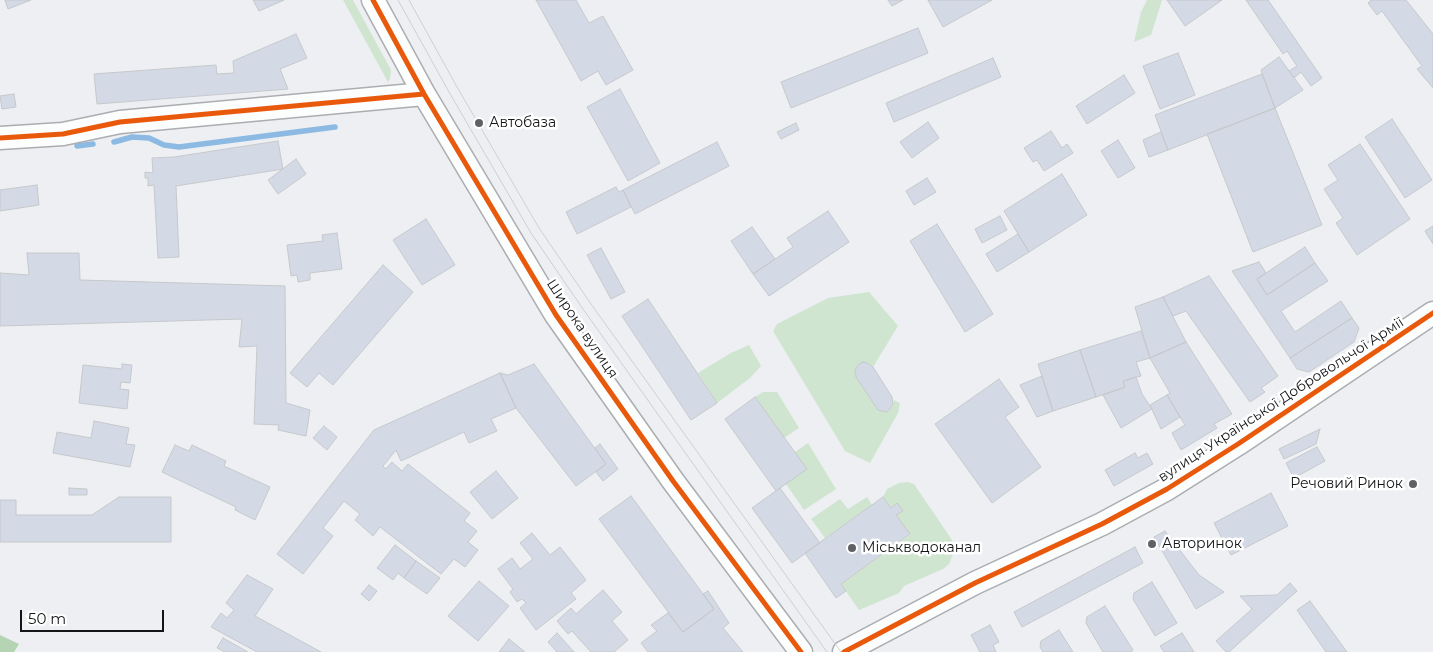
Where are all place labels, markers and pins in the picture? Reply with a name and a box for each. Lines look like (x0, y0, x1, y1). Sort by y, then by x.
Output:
place label: Автобаза (489, 115, 556, 131)
marker: Автобаза (473, 117, 485, 129)
place label: Речовий Ринок (1290, 476, 1403, 492)
marker: Речовий Ринок (1407, 478, 1419, 490)
place label: Авторинок (1162, 536, 1242, 552)
marker: Авторинок (1146, 538, 1158, 550)
place label: Міськводоканал (862, 540, 981, 556)
marker: Міськводоканал (846, 542, 858, 554)

